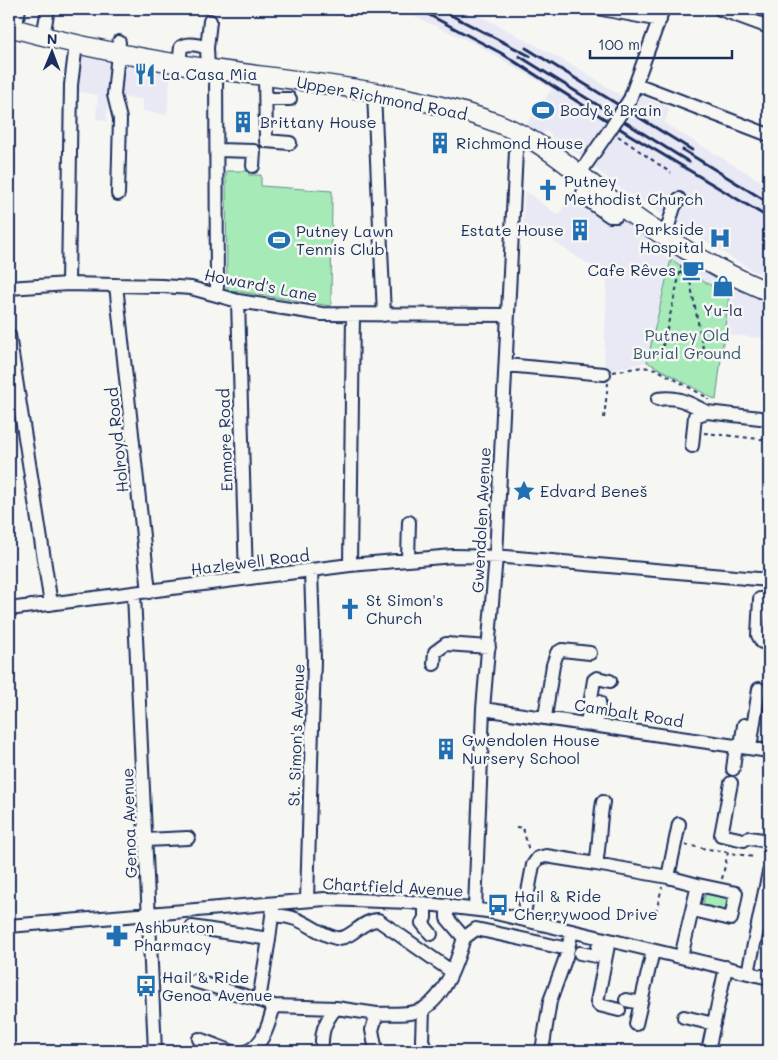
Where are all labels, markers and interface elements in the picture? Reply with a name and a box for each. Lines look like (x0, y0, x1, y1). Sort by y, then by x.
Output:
north arrow (28, 28, 78, 78)
scale bar (590, 28, 733, 60)
text: N (47, 29, 58, 48)
text: 100 m (598, 34, 640, 54)
restaurant icon: La Casa Mia (132, 61, 158, 87)
place label: La Casa Mia (162, 63, 257, 84)
street label: Upper Richmond Road (295, 71, 469, 124)
sports icon: Body & Brain (530, 97, 556, 123)
place label: Body & Brain (560, 99, 661, 120)
building icon: Brittany House (230, 109, 256, 135)
place label: Brittany House (260, 111, 377, 132)
building icon: Richmond House (427, 130, 453, 156)
place label: Richmond House (456, 132, 583, 153)
place label: Putney Methodist Church (564, 170, 703, 209)
church icon: Putney Methodist Church (535, 177, 561, 203)
building icon: Estate House (567, 217, 593, 243)
place label: Parkside Hospital (635, 218, 704, 257)
place label: Estate House (461, 219, 564, 240)
place label: Putney Lawn Tennis Club (296, 220, 393, 259)
hospital icon: Parkside Hospital (707, 225, 733, 251)
sports icon: Putney Lawn Tennis Club (266, 227, 292, 253)
cafe icon: Cafe Rêves (680, 257, 706, 283)
place label: Cafe Rêves (588, 259, 676, 280)
street label: Howard's Lane (203, 263, 320, 306)
shop icon: Yu-la (710, 273, 736, 299)
place label: Yu-la (703, 299, 743, 320)
park label: Putney Old Burial Ground (633, 324, 741, 363)
street label: Holroyd Road (101, 386, 132, 494)
street label: Enmore Road (212, 388, 237, 492)
street label: Gwendolen Avenue (466, 447, 495, 593)
place icon: Edvard Beneš (511, 478, 537, 504)
place label: Edvard Beneš (540, 480, 647, 501)
street label: Hazlewell Road (189, 544, 311, 579)
place label: St Simon's Church (366, 589, 444, 628)
church icon: St Simon's Church (337, 596, 363, 622)
street label: St. Simon's Avenue (283, 663, 308, 807)
street label: Cambalt Road (573, 694, 685, 732)
place label: Gwendolen House Nursery School (462, 729, 600, 768)
building icon: Gwendolen House Nursery School (433, 736, 459, 762)
street label: Genoa Avenue (116, 767, 141, 879)
street label: Chartfield Avenue (322, 872, 464, 901)
place label: Hail & Ride Cherrywood Drive (514, 885, 658, 924)
bus stop icon: Hail & Ride Cherrywood Drive (485, 892, 511, 918)
place label: Ashburton Pharmacy (134, 916, 214, 955)
pharmacy icon: Ashburton Pharmacy (104, 923, 130, 949)
place label: Hail & Ride Genoa Avenue (162, 966, 273, 1005)
bus stop icon: Hail & Ride Genoa Avenue (133, 973, 159, 999)

